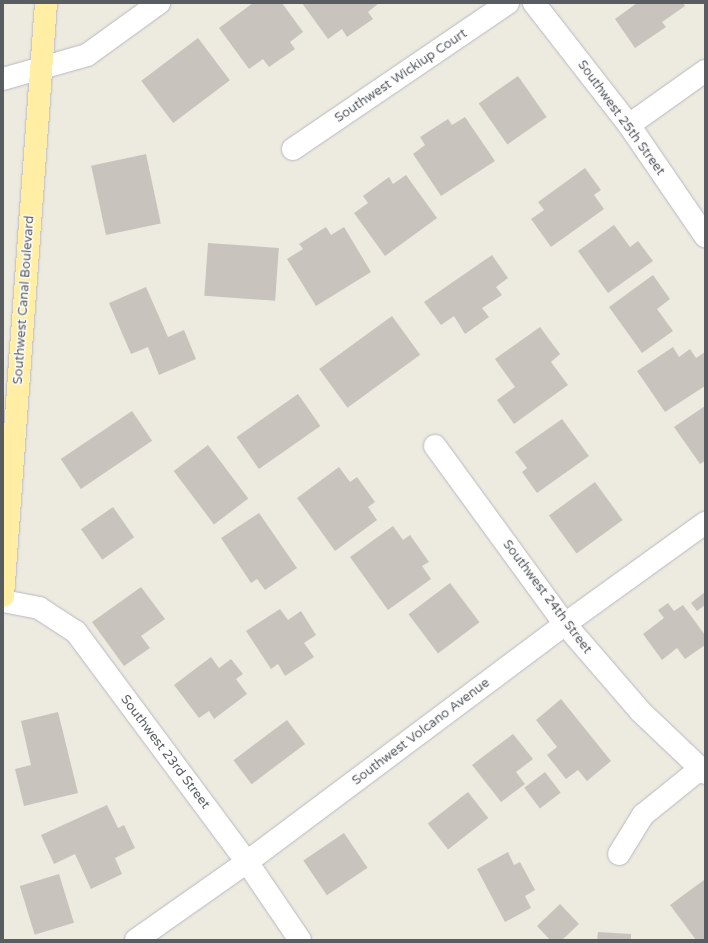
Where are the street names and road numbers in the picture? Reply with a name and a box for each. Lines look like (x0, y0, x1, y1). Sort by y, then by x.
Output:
street label: Southwest Wickiup Court (332, 26, 470, 126)
street label: Southwest 25th Street (574, 57, 668, 179)
street label: Southwest Canal Boulevard (10, 215, 38, 385)
street label: Southwest 24th Street (499, 537, 595, 657)
street label: Southwest Volcano Avenue (349, 675, 493, 789)
street label: Southwest 23rd Street (117, 692, 213, 812)

